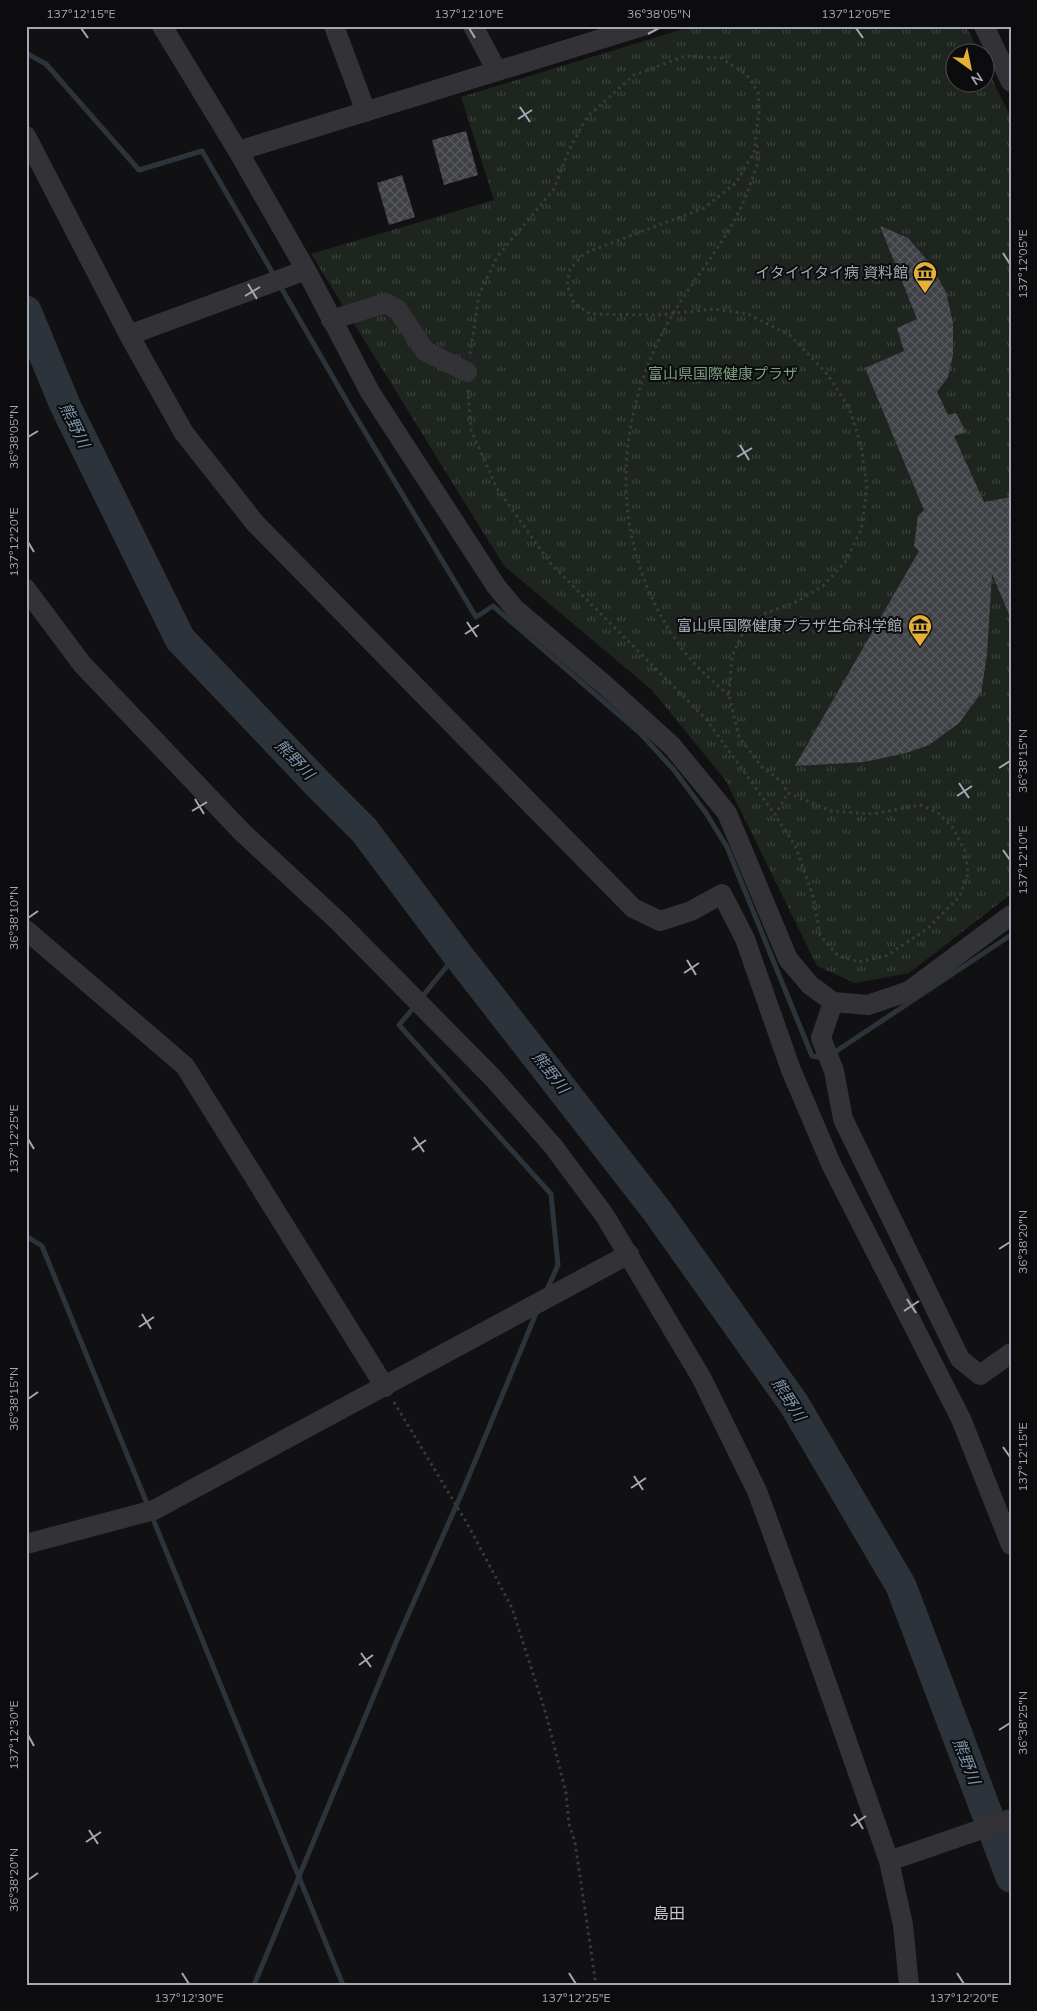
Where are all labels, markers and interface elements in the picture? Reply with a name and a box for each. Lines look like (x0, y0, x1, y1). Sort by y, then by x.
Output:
text: 137°12'15"E (46, 6, 116, 21)
text: 137°12'10"E (434, 6, 504, 21)
text: 36°38'05"N (627, 6, 691, 21)
text: 137°12'05"E (821, 6, 891, 21)
north arrow (944, 42, 994, 92)
text: N (968, 68, 986, 89)
text: 137°12'05"E (1015, 229, 1030, 299)
museum icon: イタイイタイ病 資料館 (912, 260, 938, 294)
place label: イタイイタイ病 資料館 (755, 263, 908, 282)
park label: 富山県国際健康プラザ (648, 364, 798, 383)
water label: 熊野川 (55, 399, 95, 453)
text: 36°38'05"N (6, 405, 21, 469)
text: 137°12'20"E (6, 507, 21, 577)
museum icon: 富山県国際健康プラザ生命科学館 (907, 613, 933, 647)
place label: 富山県国際健康プラザ生命科学館 (677, 616, 902, 635)
text: 36°38'15"N (1015, 729, 1030, 793)
water label: 熊野川 (271, 735, 320, 785)
text: 137°12'10"E (1015, 825, 1030, 895)
text: 36°38'10"N (6, 886, 21, 950)
water label: 熊野川 (528, 1047, 575, 1099)
text: 137°12'25"E (6, 1104, 21, 1174)
text: 36°38'20"N (1015, 1210, 1030, 1274)
text: 36°38'15"N (6, 1367, 21, 1431)
water label: 熊野川 (768, 1373, 812, 1426)
text: 137°12'15"E (1015, 1422, 1030, 1492)
text: 36°38'25"N (1015, 1691, 1030, 1755)
text: 137°12'30"E (6, 1700, 21, 1770)
water label: 熊野川 (949, 1735, 986, 1789)
text: 36°38'20"N (6, 1848, 21, 1912)
district label: 島田 (653, 1903, 685, 1923)
text: 137°12'30"E (154, 1990, 224, 2005)
text: 137°12'25"E (541, 1990, 611, 2005)
text: 137°12'20"E (929, 1990, 999, 2005)

